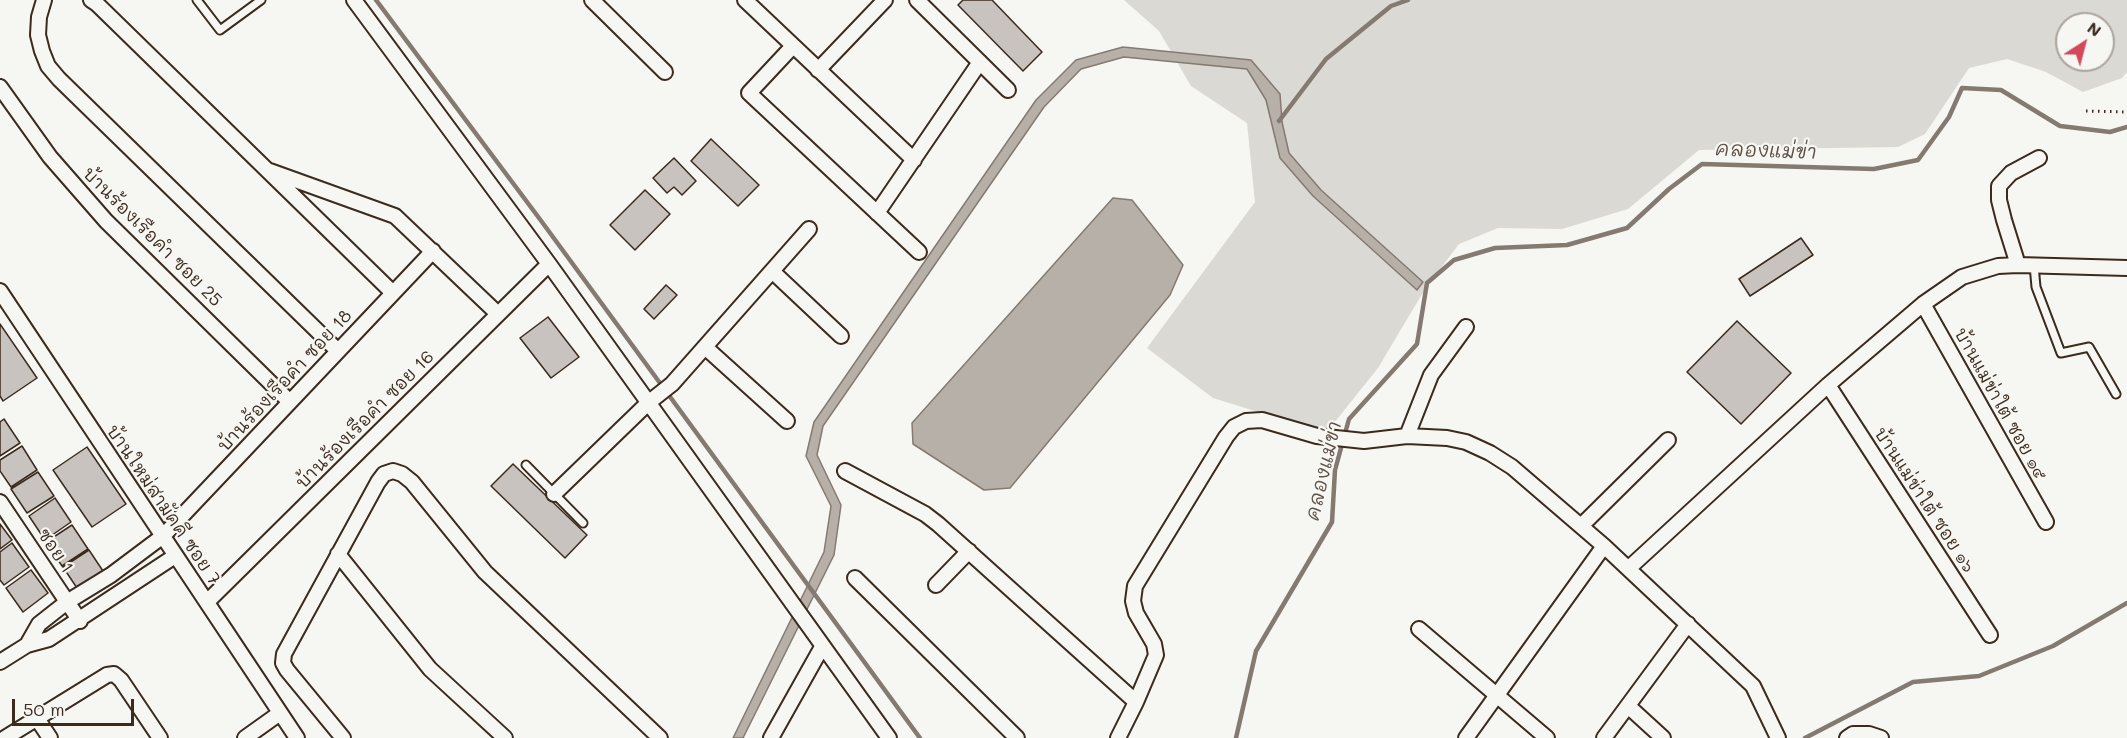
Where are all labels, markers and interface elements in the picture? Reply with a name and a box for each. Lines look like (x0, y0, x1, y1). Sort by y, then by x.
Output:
north arrow (2055, 12, 2115, 72)
text: N (2084, 17, 2106, 41)
water label: คลองแม่ข่า (1715, 137, 1817, 165)
street label: บ้านร้องเรือคำ ซอย 25 (78, 163, 226, 311)
street label: บ้านร้องเรือคำ ซอย 18 (213, 305, 357, 457)
street label: บ้านแม่ข่าใต้ ซอย ๑๕ (1949, 324, 2051, 484)
street label: บ้านร้องเรือคำ ซอย 16 (291, 346, 439, 494)
water label: คลองแม่ข่า (1301, 419, 1347, 523)
street label: บ้านใหม่สามัคคี ซอย 7 (101, 421, 225, 589)
street label: บ้านแม่ข่าใต้ ซอย ๑๖ (1869, 423, 1979, 577)
street label: ซอย 1 (32, 525, 78, 577)
scale bar (15, 687, 136, 725)
text: 50 m (23, 697, 65, 721)

